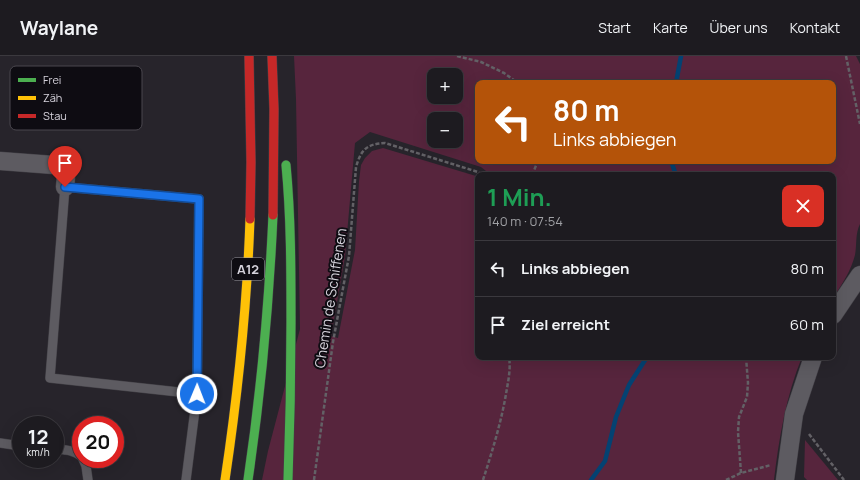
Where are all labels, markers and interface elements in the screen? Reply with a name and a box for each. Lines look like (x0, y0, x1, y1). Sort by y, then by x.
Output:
text: Waylane (20, 15, 98, 41)
text: Start (598, 18, 631, 37)
text: Karte (653, 18, 688, 37)
text: Über uns (710, 18, 768, 37)
text: Kontakt (790, 18, 840, 37)
legend (10, 66, 142, 130)
map controls (427, 68, 463, 148)
button: + (427, 68, 463, 104)
text: Frei (43, 72, 61, 87)
text: Zäh (43, 90, 62, 105)
text: 80 m (553, 91, 619, 129)
icon: left (487, 96, 539, 148)
text: Stau (43, 108, 67, 123)
button: − (427, 112, 463, 148)
text: Links abbiegen (553, 127, 677, 151)
pin (48, 146, 82, 187)
icon: arrive (54, 152, 76, 174)
text: 1 Min. (487, 180, 552, 213)
button: close (782, 185, 824, 227)
text: 140 m · 07:54 (487, 212, 563, 230)
street label: Chemin de Schiffenen (310, 227, 350, 369)
road number: A12 (232, 258, 264, 280)
icon: left (487, 258, 509, 280)
text: Links abbiegen (521, 258, 629, 279)
text: 80 m (790, 258, 824, 279)
icon: arrive (487, 314, 509, 336)
text: Ziel erreicht (521, 314, 610, 335)
text: 60 m (790, 314, 824, 335)
position arrow (176, 373, 218, 415)
speed limit sign: 20 (72, 416, 124, 468)
text: 12 (28, 423, 48, 450)
text: km/h (26, 445, 50, 459)

